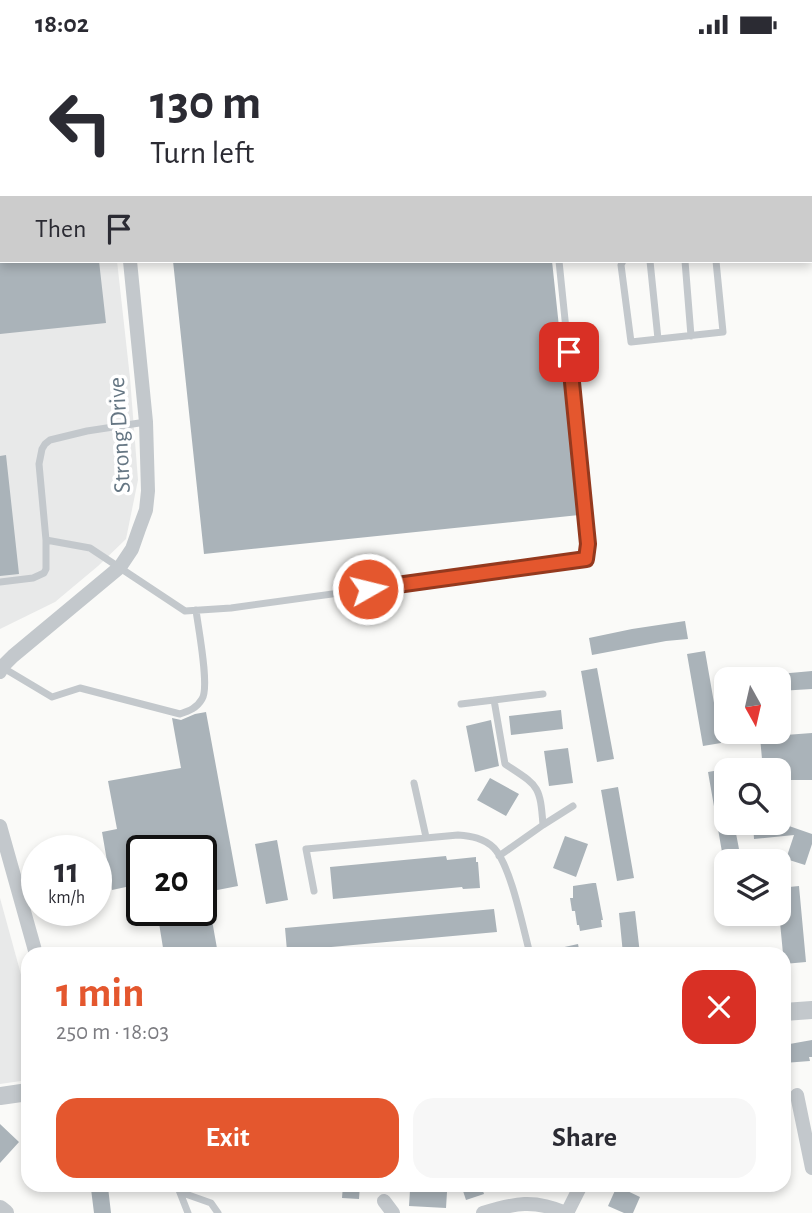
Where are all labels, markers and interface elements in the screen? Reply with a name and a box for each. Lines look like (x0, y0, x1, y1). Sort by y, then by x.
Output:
text: 18:02 (35, 11, 89, 37)
icon: left (35, 77, 126, 168)
text: 130 m (150, 79, 261, 128)
text: Turn left (150, 137, 254, 169)
icon: arrive (100, 210, 138, 248)
text: Then (35, 216, 86, 242)
pin (539, 322, 599, 382)
icon: arrive (550, 333, 588, 371)
street label: Strong Drive (105, 376, 135, 494)
position arrow (331, 552, 405, 626)
north arrow (714, 667, 791, 744)
map controls (714, 667, 791, 926)
button: search (714, 758, 791, 835)
speed limit sign: 20 (126, 835, 217, 926)
button: layers (714, 849, 791, 926)
text: 11 (54, 854, 79, 889)
text: km/h (48, 889, 85, 907)
button: close (682, 970, 756, 1044)
text: 1 min (56, 972, 145, 1014)
text: 250 m · 18:03 (56, 1021, 169, 1044)
button: Exit (56, 1098, 399, 1178)
button: Share (413, 1098, 756, 1178)

